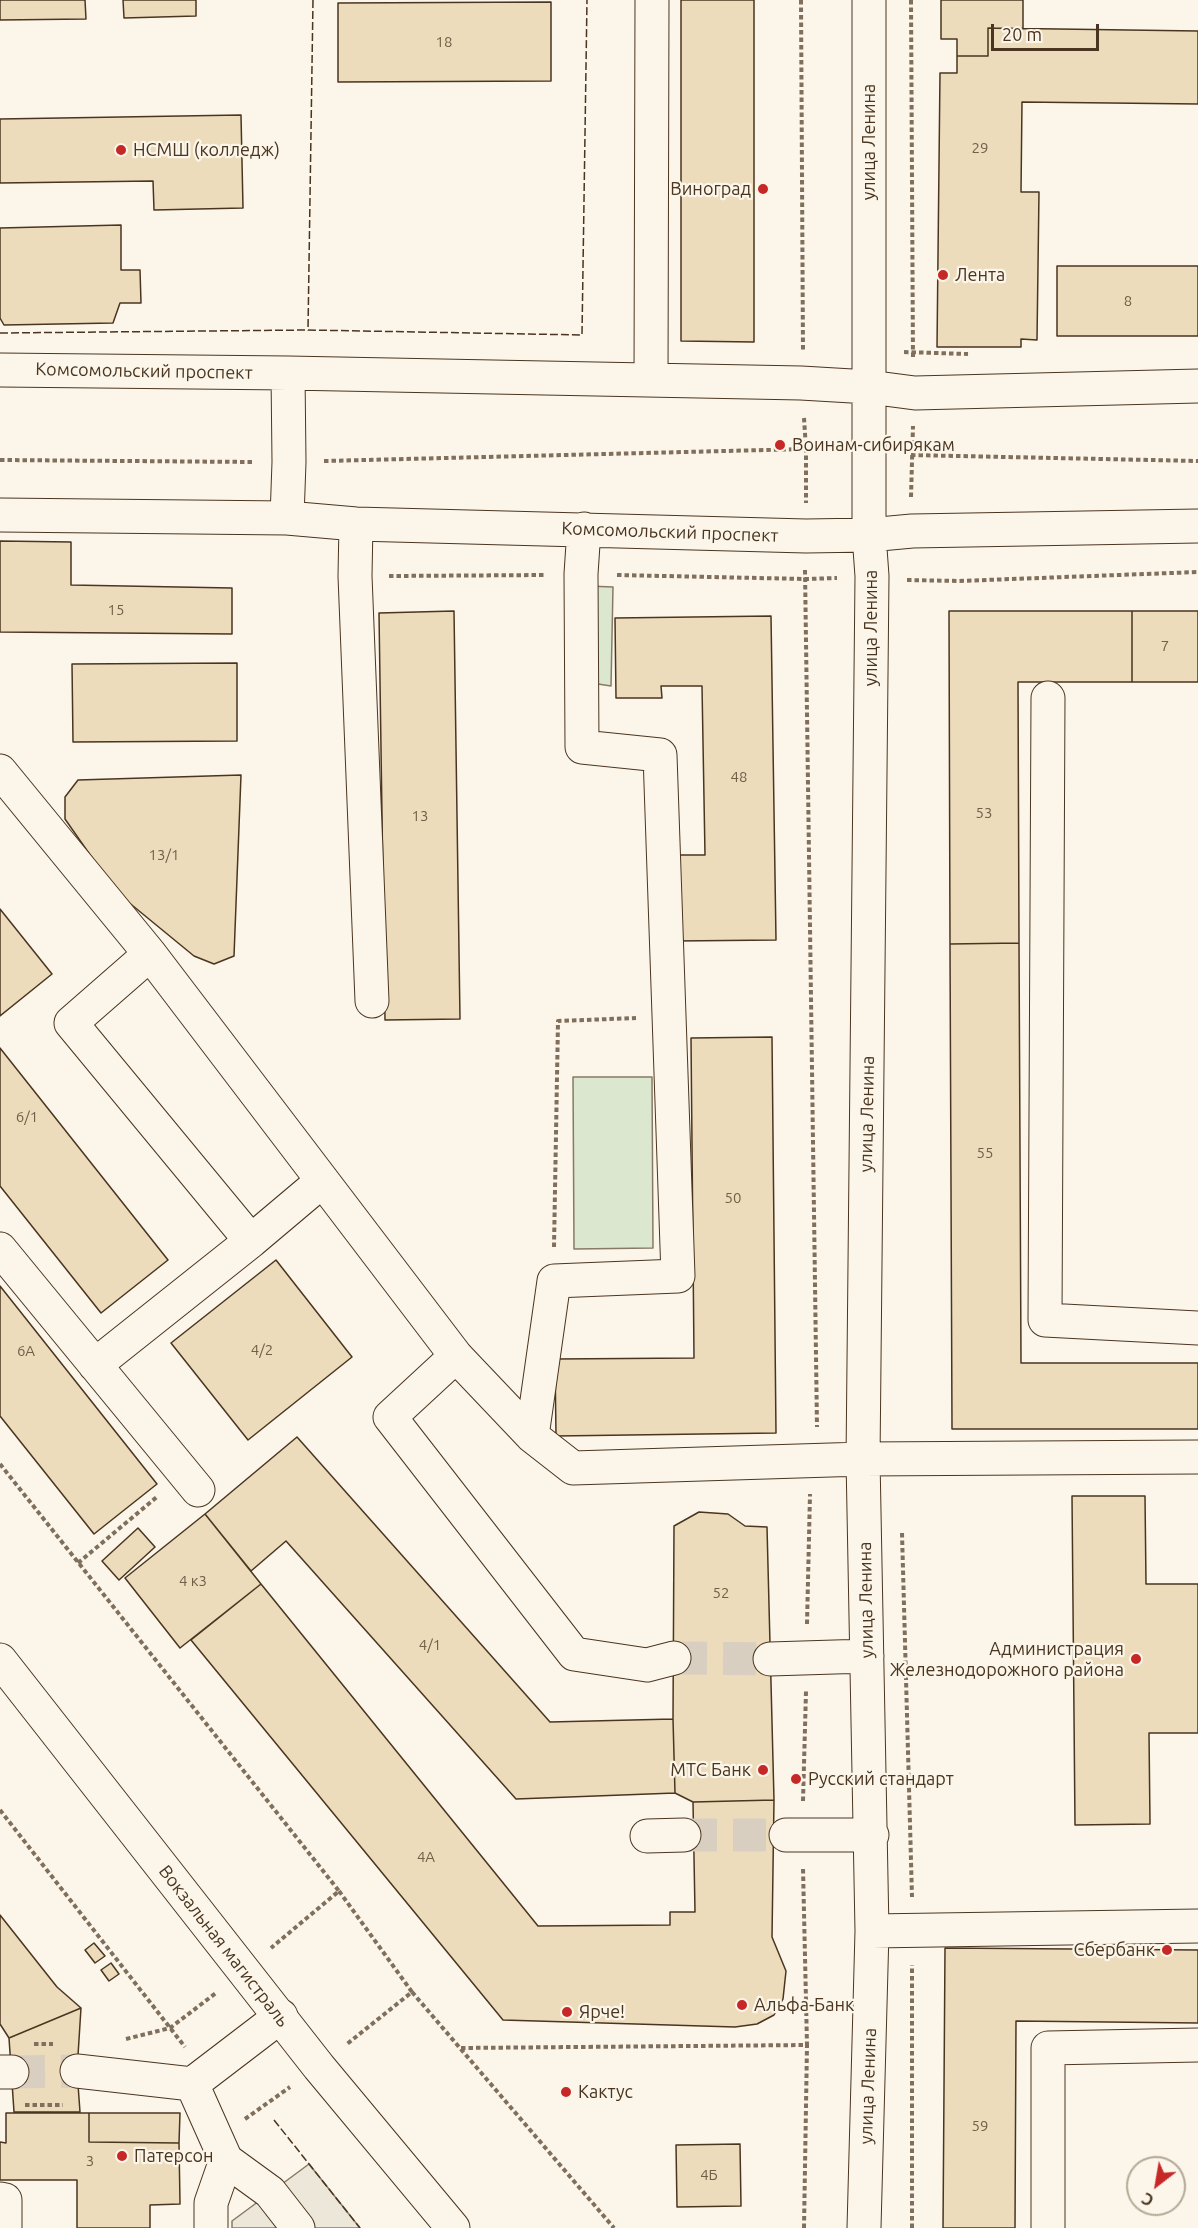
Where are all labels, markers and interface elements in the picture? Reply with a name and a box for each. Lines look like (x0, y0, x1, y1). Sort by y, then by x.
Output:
scale bar (994, 12, 1102, 50)
text: 20 m (1002, 24, 1042, 44)
house number: 18 (436, 33, 452, 51)
street label: улица Ленина (858, 84, 880, 200)
place label: НСМШ (колледж) (133, 139, 280, 161)
house number: 29 (972, 139, 988, 157)
marker: НСМШ (колледж) (114, 143, 128, 157)
place label: Виноград (670, 178, 751, 200)
marker: Виноград (756, 182, 770, 196)
place label: Лента (955, 264, 1005, 286)
marker: Лента (936, 268, 950, 282)
house number: 8 (1124, 292, 1132, 310)
street label: Комсомольский проспект (35, 358, 253, 384)
place label: Воинам-сибирякам (792, 434, 955, 456)
marker: Воинам-сибирякам (773, 438, 787, 452)
street label: Комсомольский проспект (561, 517, 779, 547)
street label: улица Ленина (860, 570, 882, 686)
house number: 15 (108, 601, 124, 619)
house number: 7 (1161, 637, 1169, 655)
house number: 48 (731, 768, 747, 786)
house number: 53 (976, 804, 992, 822)
house number: 13 (412, 807, 428, 825)
house number: 13/1 (149, 846, 179, 864)
street label: улица Ленина (855, 1055, 879, 1173)
house number: 6/1 (16, 1108, 38, 1126)
house number: 55 (977, 1144, 993, 1162)
house number: 50 (725, 1189, 741, 1207)
house number: 4/2 (251, 1341, 273, 1359)
house number: 6А (17, 1342, 35, 1360)
street label: улица Ленина (854, 1541, 878, 1659)
house number: 4 к3 (179, 1572, 207, 1590)
house number: 52 (713, 1584, 729, 1602)
house number: 4/1 (419, 1636, 441, 1654)
place label: Администрация Железнодорожного района (890, 1638, 1124, 1680)
marker: Администрация Железнодорожного района (1129, 1652, 1143, 1666)
place label: МТС Банк (670, 1759, 751, 1781)
marker: МТС Банк (756, 1763, 770, 1777)
place label: Русский стандарт (808, 1768, 954, 1790)
marker: Русский стандарт (789, 1772, 803, 1786)
house number: 4А (417, 1848, 435, 1866)
street label: Вокзальная магистраль (154, 1861, 294, 2031)
place label: Сбербанк (1073, 1939, 1155, 1961)
marker: Сбербанк (1160, 1943, 1174, 1957)
place label: Альфа-Банк (754, 1994, 854, 2016)
marker: Альфа-Банк (735, 1998, 749, 2012)
place label: Ярче! (579, 2001, 625, 2023)
marker: Ярче! (560, 2005, 574, 2019)
street label: улица Ленина (855, 2027, 881, 2145)
place label: Кактус (578, 2081, 633, 2103)
marker: Кактус (559, 2085, 573, 2099)
house number: 59 (972, 2117, 988, 2135)
place label: Патерсон (134, 2145, 213, 2167)
marker: Патерсон (115, 2149, 129, 2163)
house number: 3 (86, 2152, 94, 2170)
north arrow (1126, 2156, 1186, 2216)
house number: 4Б (700, 2166, 718, 2184)
text: С (1139, 2189, 1157, 2210)

